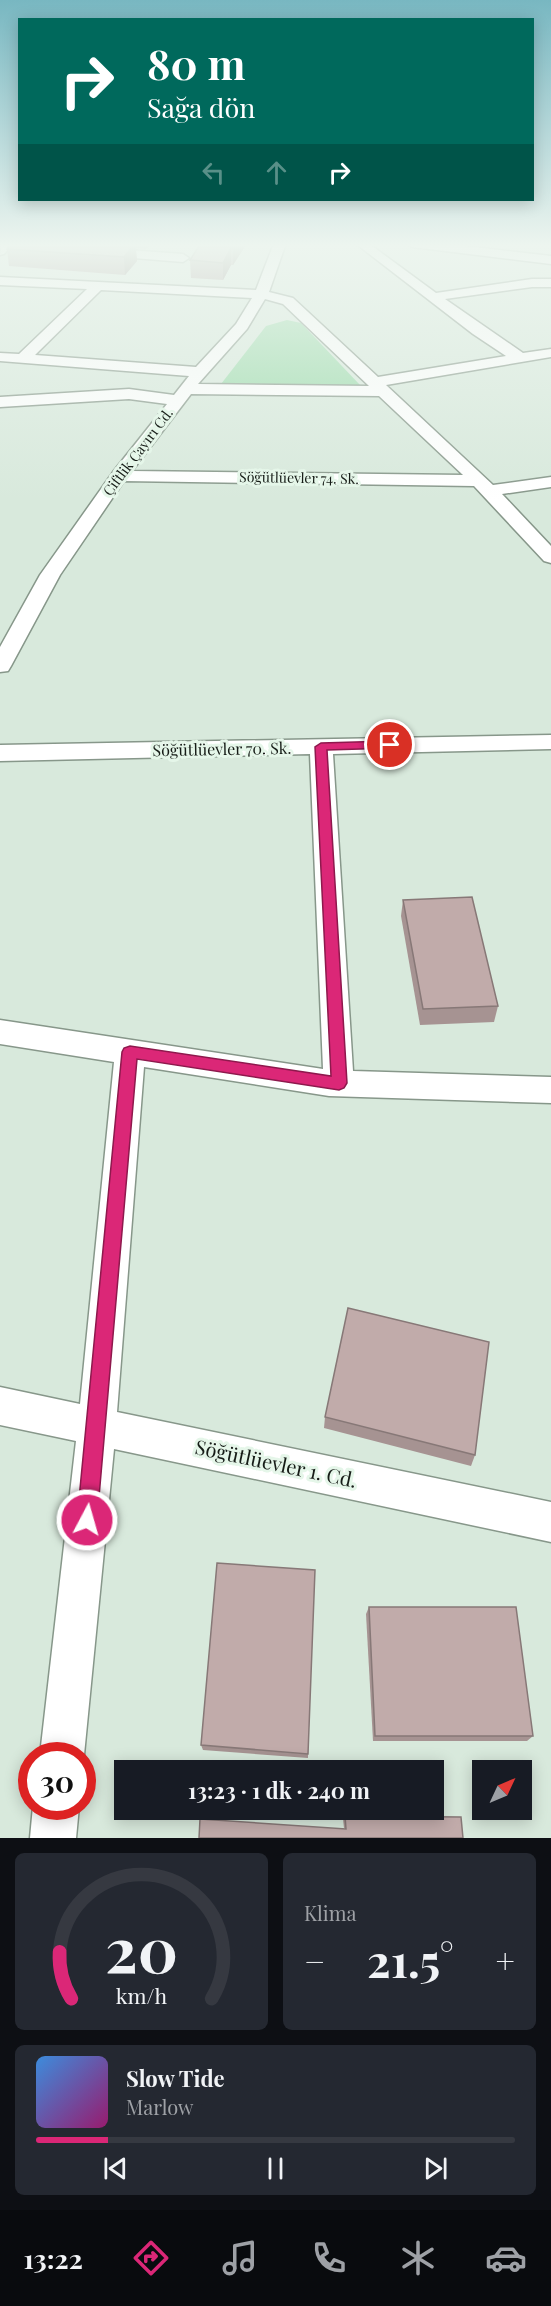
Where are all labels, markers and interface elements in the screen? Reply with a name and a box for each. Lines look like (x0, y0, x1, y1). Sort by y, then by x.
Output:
text: 80 m (147, 35, 245, 91)
icon: right (48, 42, 126, 120)
text: Sağa dön (147, 89, 255, 125)
icon: left (197, 156, 230, 189)
icon: ahead (260, 156, 293, 189)
icon: right (323, 156, 356, 189)
street label: Çiftlik Çayırı Cd. (98, 404, 177, 499)
street label: Söğütlüevler 74. Sk. (239, 467, 359, 488)
pin (364, 719, 415, 770)
icon: arrive (373, 728, 406, 761)
street label: Söğütlüevler 70. Sk. (152, 737, 292, 760)
street label: Söğütlüevler 1. Cd. (193, 1432, 360, 1493)
position arrow (55, 1488, 119, 1552)
speed limit sign: 30 (18, 1742, 96, 1820)
north arrow (472, 1760, 532, 1820)
map controls (472, 1760, 532, 1820)
text: 13:23 · 1 dk · 240 m (188, 1775, 370, 1805)
text: Klima (304, 1899, 356, 1926)
text: 20 (105, 1905, 178, 1989)
text: 21.5° (367, 1929, 454, 1989)
text: − (304, 1938, 325, 1982)
text: + (496, 1938, 515, 1982)
text: km/h (116, 1981, 168, 2009)
text: Slow Tide (126, 2063, 225, 2093)
text: Marlow (126, 2093, 194, 2120)
icon: previous (99, 2152, 132, 2185)
icon: pause (259, 2152, 292, 2185)
icon: next (419, 2152, 452, 2185)
icon: directions (130, 2237, 172, 2279)
icon: music (219, 2237, 261, 2279)
icon: phone (308, 2237, 350, 2279)
icon: climate (397, 2237, 439, 2279)
icon: car (485, 2237, 527, 2279)
text: 13:22 (23, 2240, 83, 2276)

